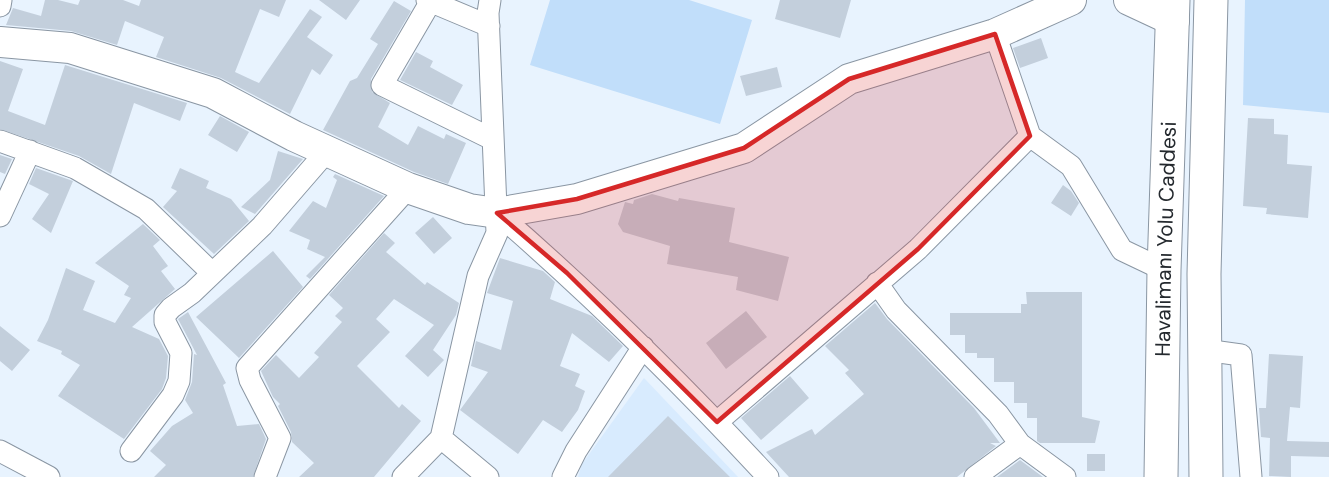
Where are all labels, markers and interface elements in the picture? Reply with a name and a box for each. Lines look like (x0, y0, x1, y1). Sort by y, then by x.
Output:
street label: Havalimanı Yolu Caddesi (1149, 121, 1183, 357)

